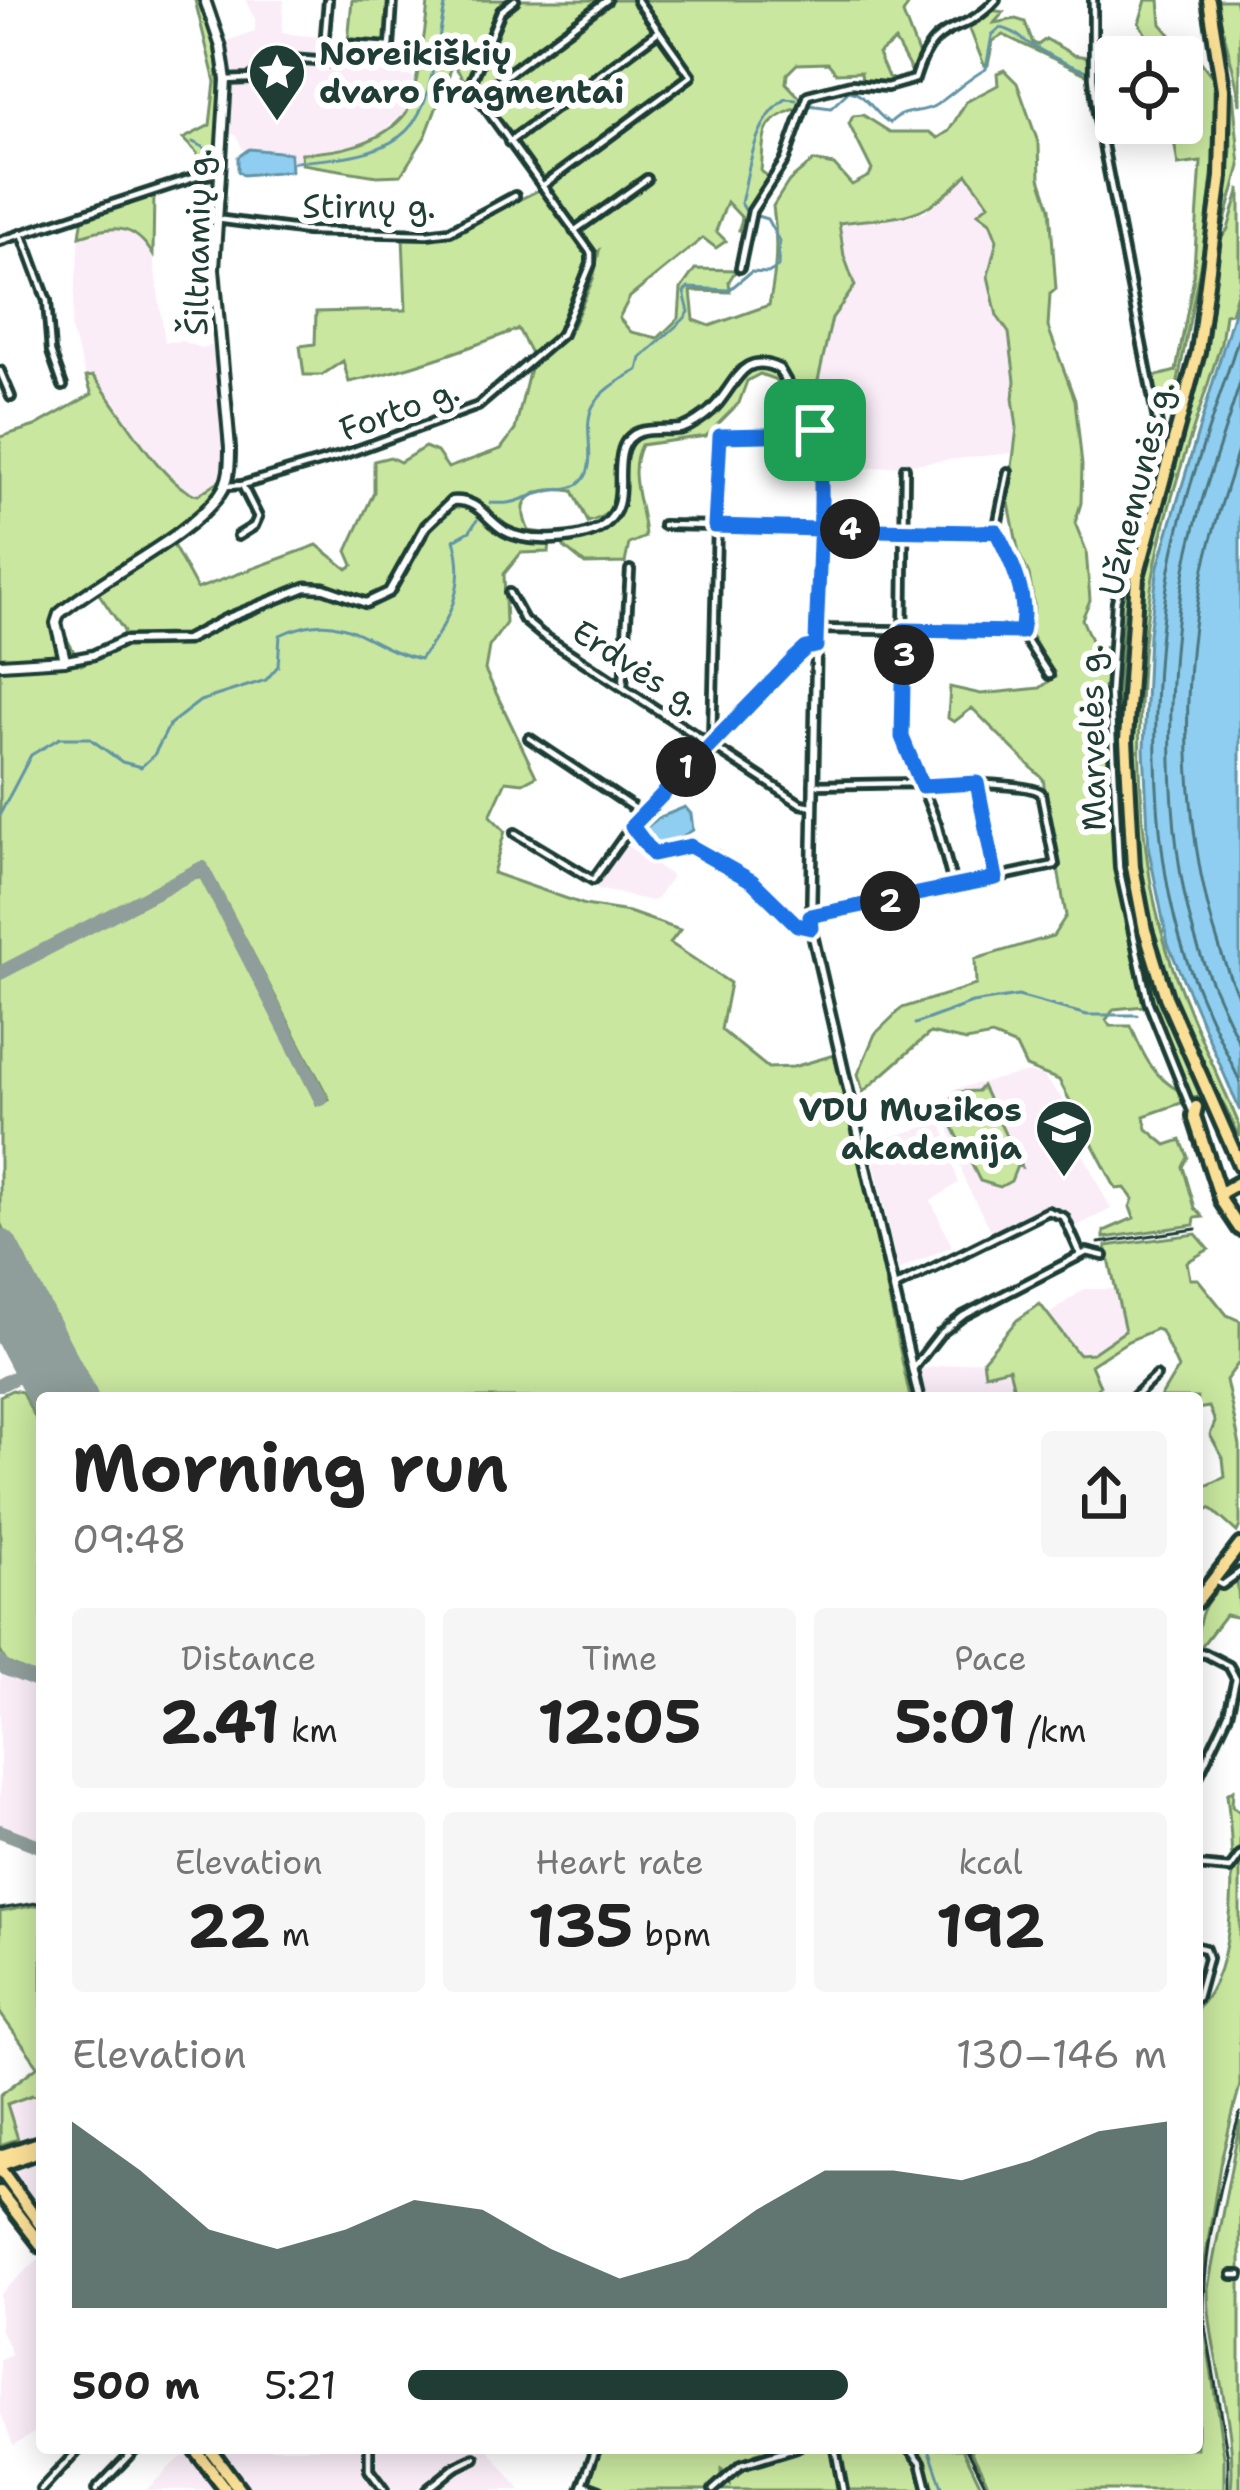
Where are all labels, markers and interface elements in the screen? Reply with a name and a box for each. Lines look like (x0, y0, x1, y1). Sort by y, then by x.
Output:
place label: Noreikiškių dvaro fragmentai (319, 31, 624, 114)
map controls (1095, 36, 1203, 144)
button: locate (1095, 36, 1203, 144)
place icon: Noreikiškių dvaro fragmentai (246, 41, 308, 123)
street label: Šiltnamių g. (173, 148, 222, 336)
street label: Stirnų g. (302, 184, 436, 229)
street label: Forto g. (333, 367, 465, 452)
street label: Užnemunės g. (1088, 376, 1185, 600)
pin (764, 379, 866, 481)
icon: arrive (782, 397, 848, 463)
pin: 4 (820, 499, 880, 559)
text: 4 (838, 506, 862, 551)
street label: Erdvės g. (564, 609, 710, 726)
pin: 3 (874, 625, 934, 685)
text: 3 (892, 632, 916, 677)
street label: Marvelės g. (1068, 644, 1117, 832)
pin: 1 (656, 737, 716, 797)
text: 1 (678, 744, 694, 789)
pin: 2 (860, 871, 920, 931)
text: 2 (878, 878, 902, 923)
place label: VDU Muzikos akademija (799, 1087, 1022, 1170)
school or university icon: VDU Muzikos akademija (1033, 1097, 1095, 1179)
text: Morning run (72, 1424, 508, 1512)
button: share (1041, 1431, 1167, 1557)
text: 09:48 (72, 1513, 187, 1565)
text: Distance (181, 1636, 316, 1681)
text: Time (582, 1636, 657, 1681)
text: Pace (954, 1636, 1027, 1681)
text: 2.41 (159, 1681, 280, 1761)
text: 12:05 (537, 1681, 702, 1761)
text: 5:01 (894, 1681, 1016, 1761)
text: km (280, 1708, 338, 1753)
text: /km (1016, 1708, 1087, 1753)
text: Elevation (175, 1840, 322, 1885)
text: Heart rate (535, 1840, 704, 1885)
text: kcal (958, 1840, 1023, 1885)
text: 22 (187, 1885, 270, 1965)
text: 135 (528, 1885, 633, 1965)
text: 192 (936, 1885, 1045, 1965)
text: m (270, 1912, 310, 1957)
text: bpm (633, 1912, 711, 1957)
text: Elevation (72, 2028, 247, 2080)
text: 130–146 m (956, 2028, 1167, 2080)
text: 500 m (72, 2359, 200, 2411)
text: 5:21 (264, 2359, 337, 2411)

